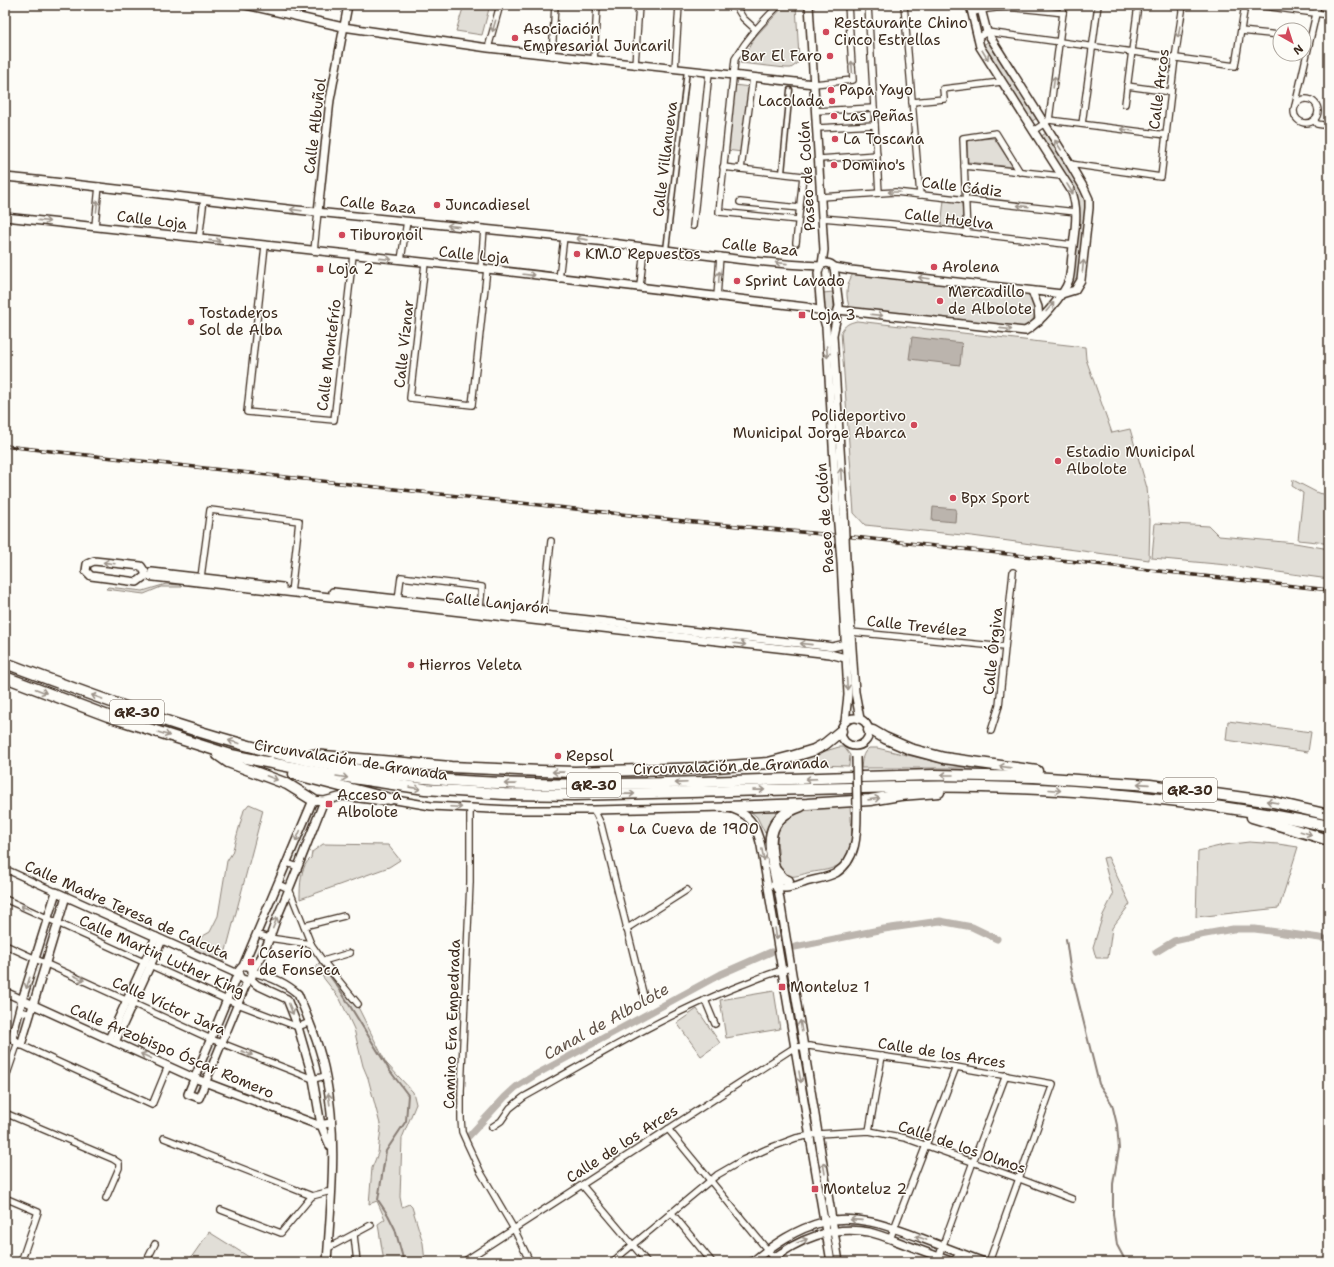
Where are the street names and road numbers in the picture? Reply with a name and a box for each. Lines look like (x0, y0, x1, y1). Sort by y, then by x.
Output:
street label: Calle Arcos (1144, 47, 1174, 131)
street label: Calle Albuñol (299, 76, 331, 175)
street label: Calle Villanueva (648, 99, 682, 218)
street label: Paseo de Colón (794, 120, 820, 232)
street label: Calle Cádiz (920, 172, 1004, 202)
street label: Calle Baza (339, 191, 418, 219)
street label: Calle Huelva (903, 204, 995, 234)
street label: Calle Loja (116, 206, 189, 234)
street label: Calle Baza (721, 233, 800, 261)
street label: Calle Loja (438, 241, 511, 269)
street label: Calle Montefrío (312, 298, 346, 412)
street label: Calle Víznar (389, 299, 419, 389)
street label: Paseo de Colón (811, 462, 839, 574)
street label: Calle Lanjarón (444, 588, 550, 618)
street label: Calle Órgiva (977, 605, 1008, 696)
street label: Calle Trevélez (866, 611, 968, 641)
road number: GR-30 (110, 700, 164, 724)
street label: Circunvalación de Granada (253, 735, 450, 785)
street label: Circunvalación de Granada (633, 753, 830, 779)
road number: GR-30 (567, 773, 621, 797)
road number: GR-30 (1163, 778, 1217, 802)
street label: Calle Madre Teresa de Calcuta (21, 856, 233, 965)
street label: Calle Martin Luther King (76, 910, 248, 1002)
street label: Camino Era Empedrada (439, 938, 465, 1109)
street label: Calle Víctor Jara (109, 972, 230, 1040)
street label: Calle Arzobispo Óscar Romero (67, 998, 278, 1103)
street label: Calle de los Arces (877, 1033, 1007, 1073)
street label: Calle de los Arces (562, 1100, 682, 1188)
street label: Calle de los Olmos (895, 1116, 1029, 1178)

